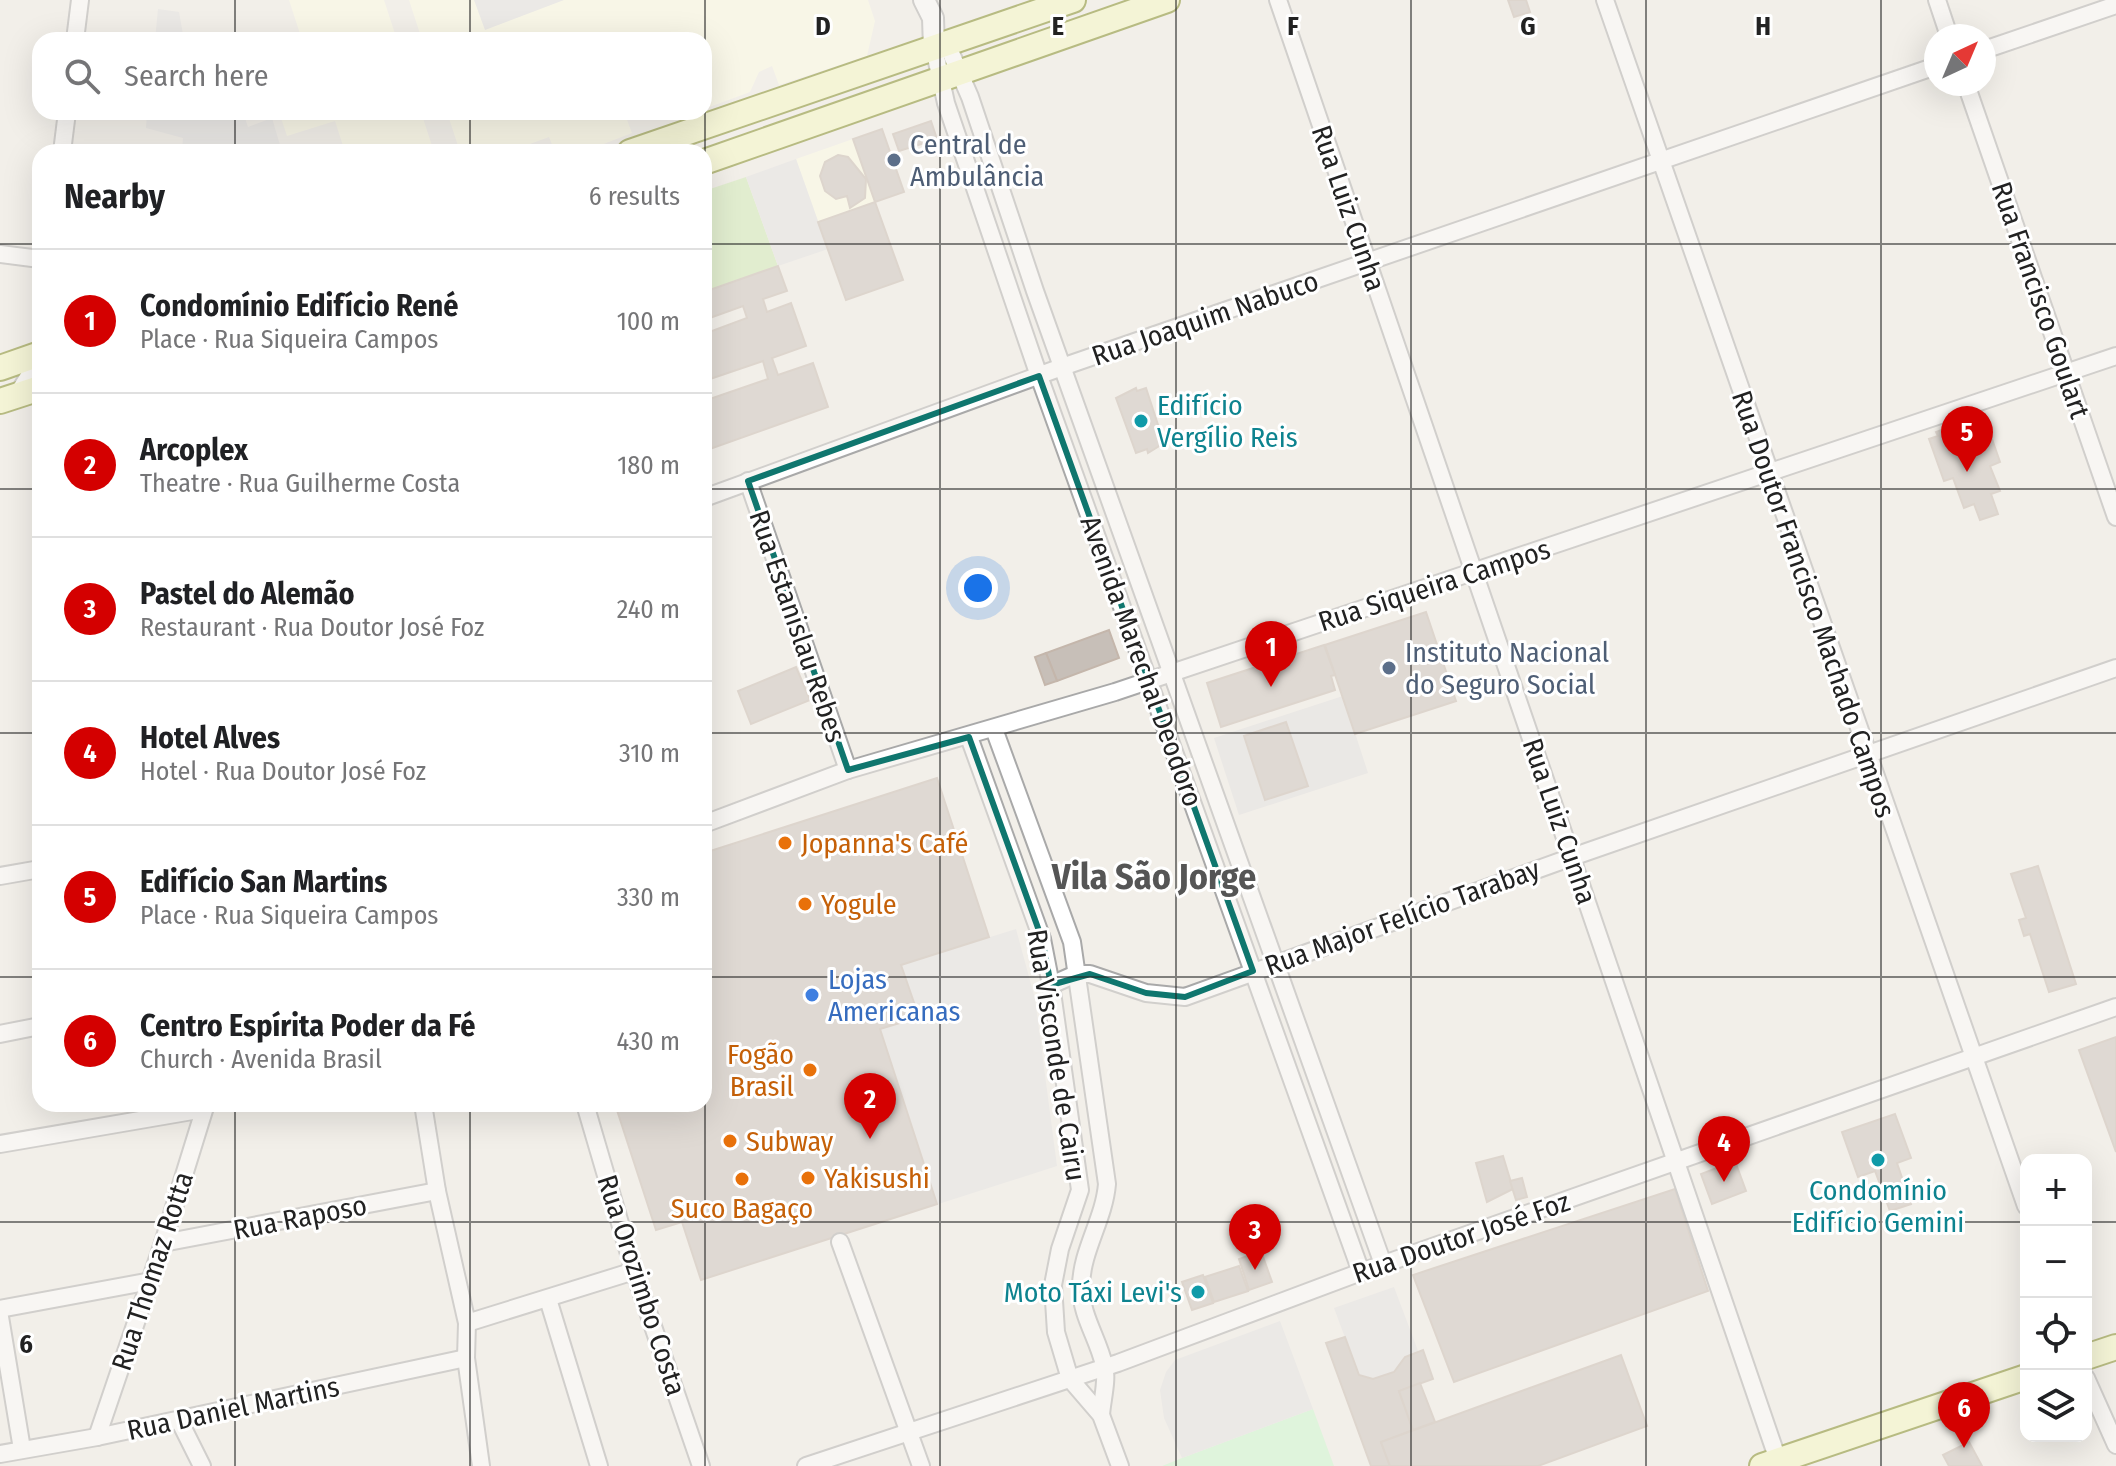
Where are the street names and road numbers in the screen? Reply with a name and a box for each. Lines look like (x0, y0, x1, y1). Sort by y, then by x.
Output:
street label: Rua Luiz Cunha (1305, 121, 1392, 295)
street label: Rua Francisco Goulart (1985, 178, 2097, 424)
street label: Rua Joaquim Nabuco (1088, 264, 1323, 373)
street label: Rua Doutor Francisco Machado Campos (1725, 386, 1902, 822)
street label: Rua Estanislau Rebes (742, 506, 853, 746)
street label: Avenida Marechal Deodoro (1074, 511, 1210, 811)
street label: Rua Siqueira Campos (1314, 532, 1554, 639)
street label: Rua Luiz Cunha (1516, 734, 1603, 908)
street label: Rua Major Felício Tarabay (1260, 852, 1545, 983)
street label: Rua Visconde de Cairu (1020, 927, 1093, 1183)
street label: Rua Thomaz Rotta (105, 1168, 200, 1375)
street label: Rua Orozimbo Costa (590, 1171, 693, 1400)
street label: Rua Doutor José Foz (1348, 1185, 1574, 1290)
street label: Rua Raposo (231, 1188, 370, 1247)
street label: Rua Daniel Martins (124, 1370, 342, 1447)

